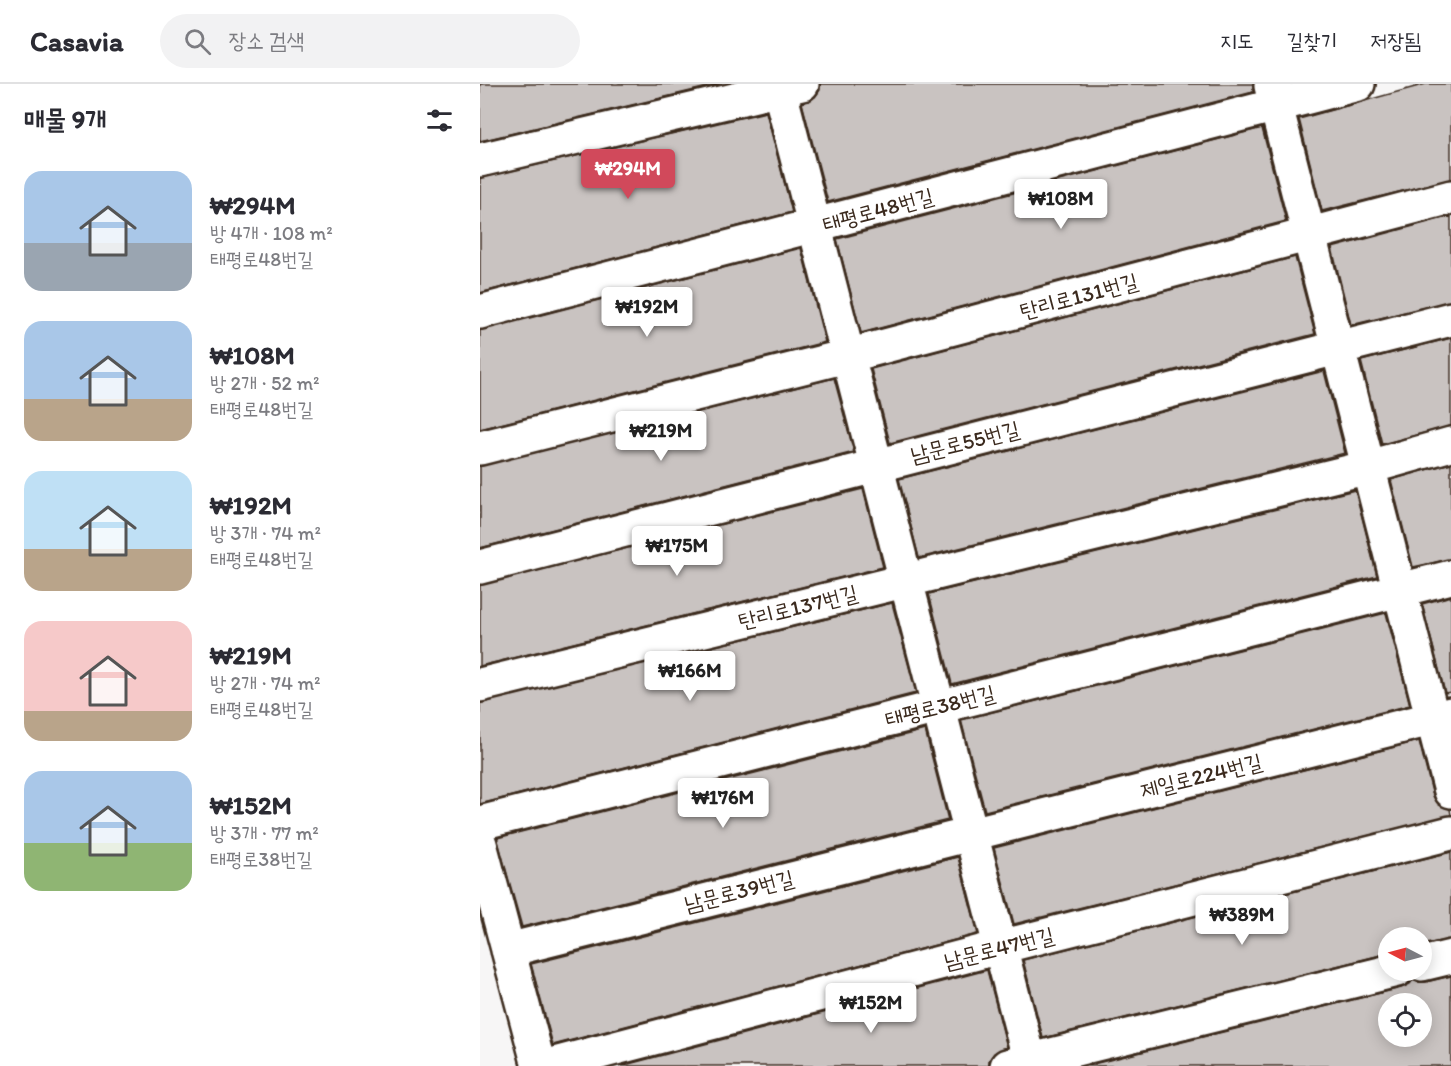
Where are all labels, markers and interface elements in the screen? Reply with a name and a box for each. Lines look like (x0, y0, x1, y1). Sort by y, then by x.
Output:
search box (160, 14, 580, 68)
text: Casavia (30, 24, 124, 58)
icon: search (181, 25, 214, 58)
text: 장소 검색 (229, 27, 304, 54)
text: 지도 (1220, 28, 1254, 53)
text: 길찾기 (1287, 28, 1337, 53)
text: 저장됨 (1370, 28, 1421, 53)
text: 매물 9개 (24, 103, 106, 135)
icon: filters (423, 104, 456, 137)
pin: ₩294M (586, 149, 670, 200)
text: ₩294M (595, 156, 661, 180)
pin: ₩108M (1019, 179, 1103, 230)
street label: 태평로48번길 (820, 182, 937, 238)
text: ₩108M (1028, 186, 1094, 210)
text: ₩294M (210, 189, 296, 221)
icon: home (72, 195, 144, 267)
text: 방 4개 · 108 m² (210, 221, 333, 245)
text: 태평로48번길 (210, 247, 313, 271)
street label: 탄리로131번길 (1017, 267, 1141, 325)
pin: ₩192M (605, 287, 689, 338)
text: ₩192M (615, 294, 679, 318)
text: ₩108M (210, 339, 295, 371)
icon: home (72, 345, 144, 417)
text: 방 2개 · 52 m² (210, 371, 320, 395)
text: 태평로48번길 (210, 397, 313, 421)
pin: ₩219M (619, 411, 703, 462)
street label: 남문로55번길 (908, 415, 1023, 469)
text: ₩219M (629, 418, 693, 442)
text: ₩192M (210, 489, 292, 521)
icon: home (72, 495, 144, 567)
text: 방 3개 · 74 m² (210, 521, 321, 545)
pin: ₩175M (635, 526, 719, 577)
text: ₩175M (646, 533, 708, 557)
text: 태평로48번길 (210, 547, 313, 571)
street label: 탄리로137번길 (736, 579, 861, 635)
text: ₩219M (210, 639, 292, 671)
icon: home (72, 645, 144, 717)
pin: ₩166M (648, 651, 732, 702)
text: ₩166M (658, 658, 722, 682)
text: 방 2개 · 74 m² (210, 671, 321, 695)
street label: 태평로38번길 (882, 679, 998, 733)
text: 태평로48번길 (210, 697, 313, 721)
street label: 제일로224번길 (1137, 748, 1265, 804)
pin: ₩176M (681, 778, 765, 829)
text: ₩176M (692, 785, 754, 809)
text: ₩152M (210, 789, 292, 821)
icon: home (72, 795, 144, 867)
text: 방 3개 · 77 m² (210, 821, 319, 845)
text: 태평로38번길 (210, 847, 312, 871)
street label: 남문로39번길 (681, 864, 797, 918)
pin: ₩389M (1200, 895, 1284, 946)
text: ₩389M (1209, 902, 1275, 926)
street label: 남문로47번길 (941, 921, 1057, 975)
north arrow (1378, 927, 1432, 981)
map controls (1378, 927, 1432, 1047)
pin: ₩152M (829, 983, 913, 1034)
text: ₩152M (839, 990, 903, 1014)
button: locate (1378, 993, 1432, 1047)

